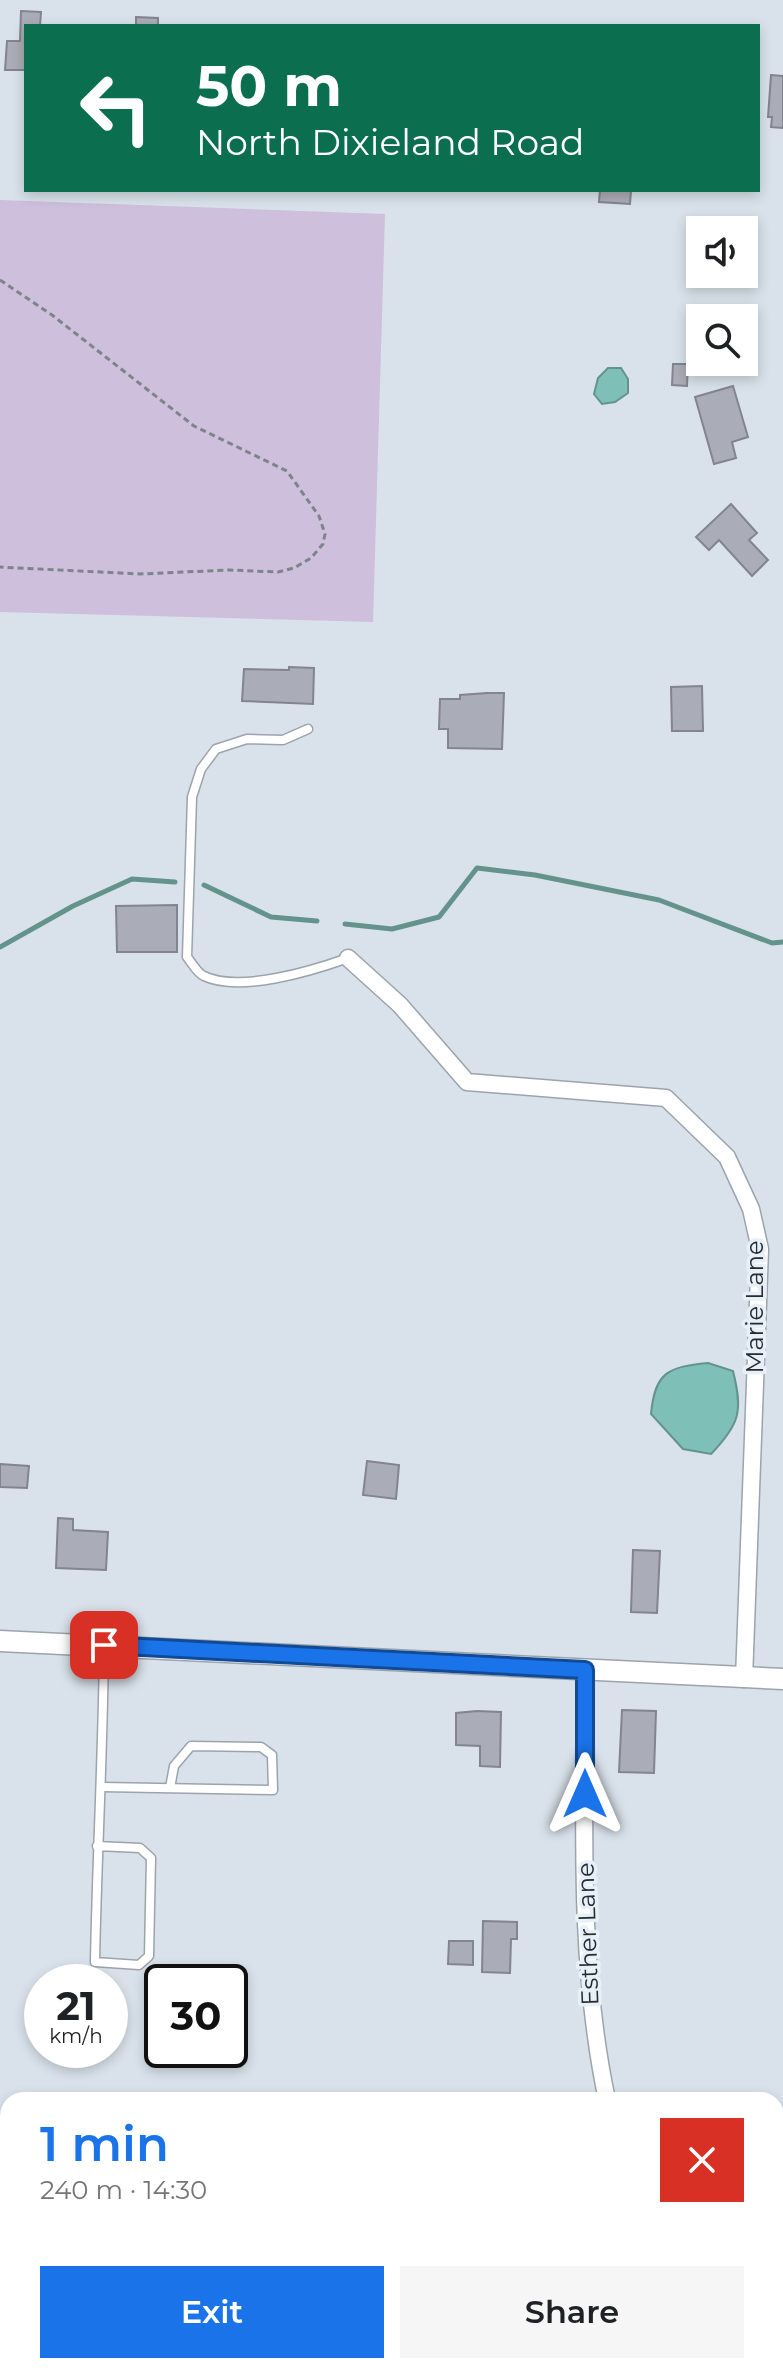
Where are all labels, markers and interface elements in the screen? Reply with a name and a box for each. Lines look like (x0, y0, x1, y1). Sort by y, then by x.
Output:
text: 50 m (196, 52, 342, 120)
icon: left (64, 56, 168, 160)
text: North Dixieland Road (196, 120, 585, 164)
map controls (686, 216, 758, 376)
button: sound (686, 216, 758, 288)
button: search (686, 304, 758, 376)
street label: Marie Lane (740, 1241, 769, 1373)
pin (70, 1611, 138, 1679)
icon: arrive (82, 1623, 126, 1667)
position arrow (543, 1752, 627, 1836)
street label: Esther Lane (571, 1862, 604, 2006)
speed limit sign: 30 (144, 1964, 248, 2068)
text: 21 (56, 1981, 96, 2030)
text: km/h (49, 2024, 103, 2048)
text: 1 min (40, 2115, 169, 2173)
button: close (660, 2118, 744, 2202)
text: 240 m · 14:30 (40, 2174, 207, 2206)
button: Exit (40, 2266, 384, 2358)
button: Share (400, 2266, 744, 2358)

